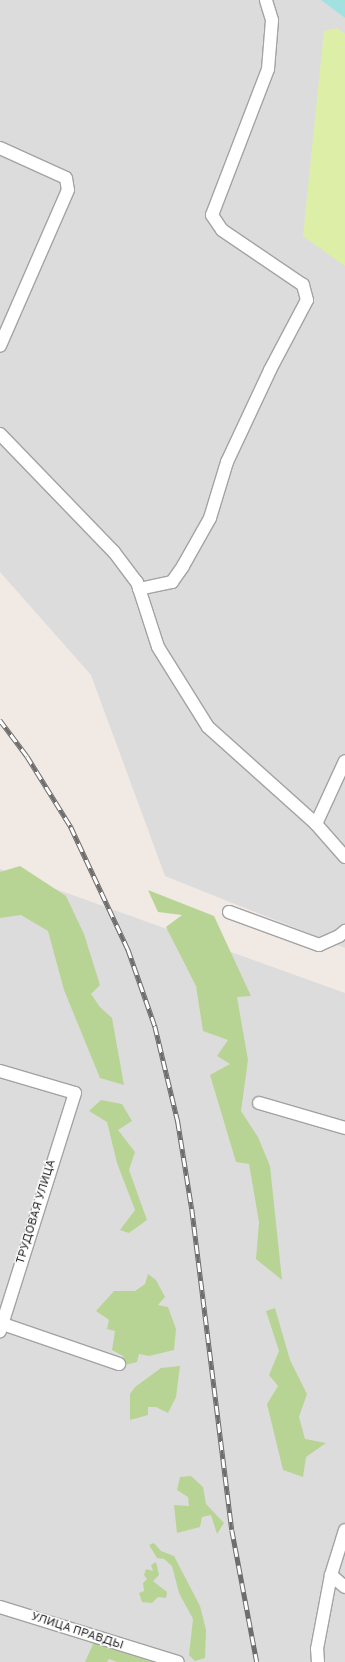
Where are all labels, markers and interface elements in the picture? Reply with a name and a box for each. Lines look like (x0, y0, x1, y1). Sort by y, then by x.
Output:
street label: ТРУДОВАЯ УЛИЦА (14, 1158, 60, 1266)
street label: УЛИЦА ПРАВДЫ (29, 1610, 125, 1654)

